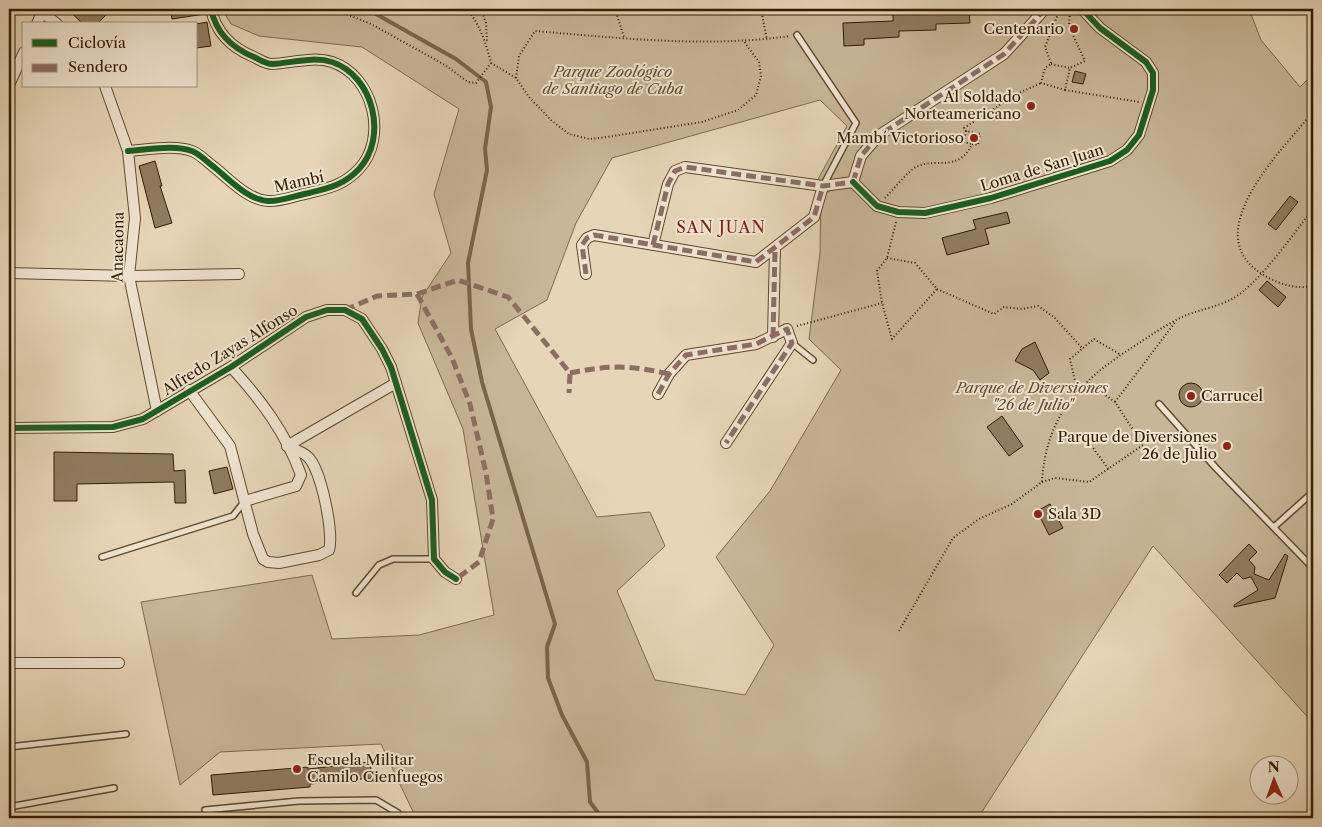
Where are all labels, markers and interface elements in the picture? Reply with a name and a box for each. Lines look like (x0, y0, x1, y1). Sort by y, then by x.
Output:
place label: Centenario (984, 19, 1064, 38)
legend (22, 22, 198, 88)
marker: Centenario (1068, 23, 1080, 35)
text: Ciclovía (68, 33, 126, 52)
text: Sendero (68, 57, 128, 76)
park label: Parque Zoológico de Santiago de Cuba (543, 62, 684, 98)
place label: Al Soldado Norteamericano (904, 87, 1021, 123)
marker: Al Soldado Norteamericano (1025, 100, 1037, 112)
place label: Mambí Victorioso (836, 128, 964, 147)
marker: Mambí Victorioso (968, 132, 980, 144)
street label: Loma de San Juan (978, 140, 1106, 195)
street label: Mambí (272, 167, 326, 196)
street label: Anacaona (107, 211, 128, 284)
district label: SAN JUAN (676, 217, 766, 237)
street label: Alfredo Zayas Alfonso (158, 300, 301, 400)
park label: Parque de Diversiones "26 de Julio" (955, 378, 1109, 414)
place label: Carrucel (1201, 386, 1264, 405)
marker: Carrucel (1185, 390, 1197, 402)
place label: Parque de Diversiones 26 de Julio (1057, 427, 1217, 463)
marker: Parque de Diversiones 26 de Julio (1221, 440, 1233, 452)
place label: Sala 3D (1048, 504, 1101, 523)
marker: Sala 3D (1032, 508, 1044, 520)
place label: Escuela Militar Camilo Cienfuegos (307, 750, 443, 786)
north arrow (1250, 754, 1300, 804)
text: N (1267, 758, 1280, 776)
marker: Escuela Militar Camilo Cienfuegos (291, 763, 303, 775)

